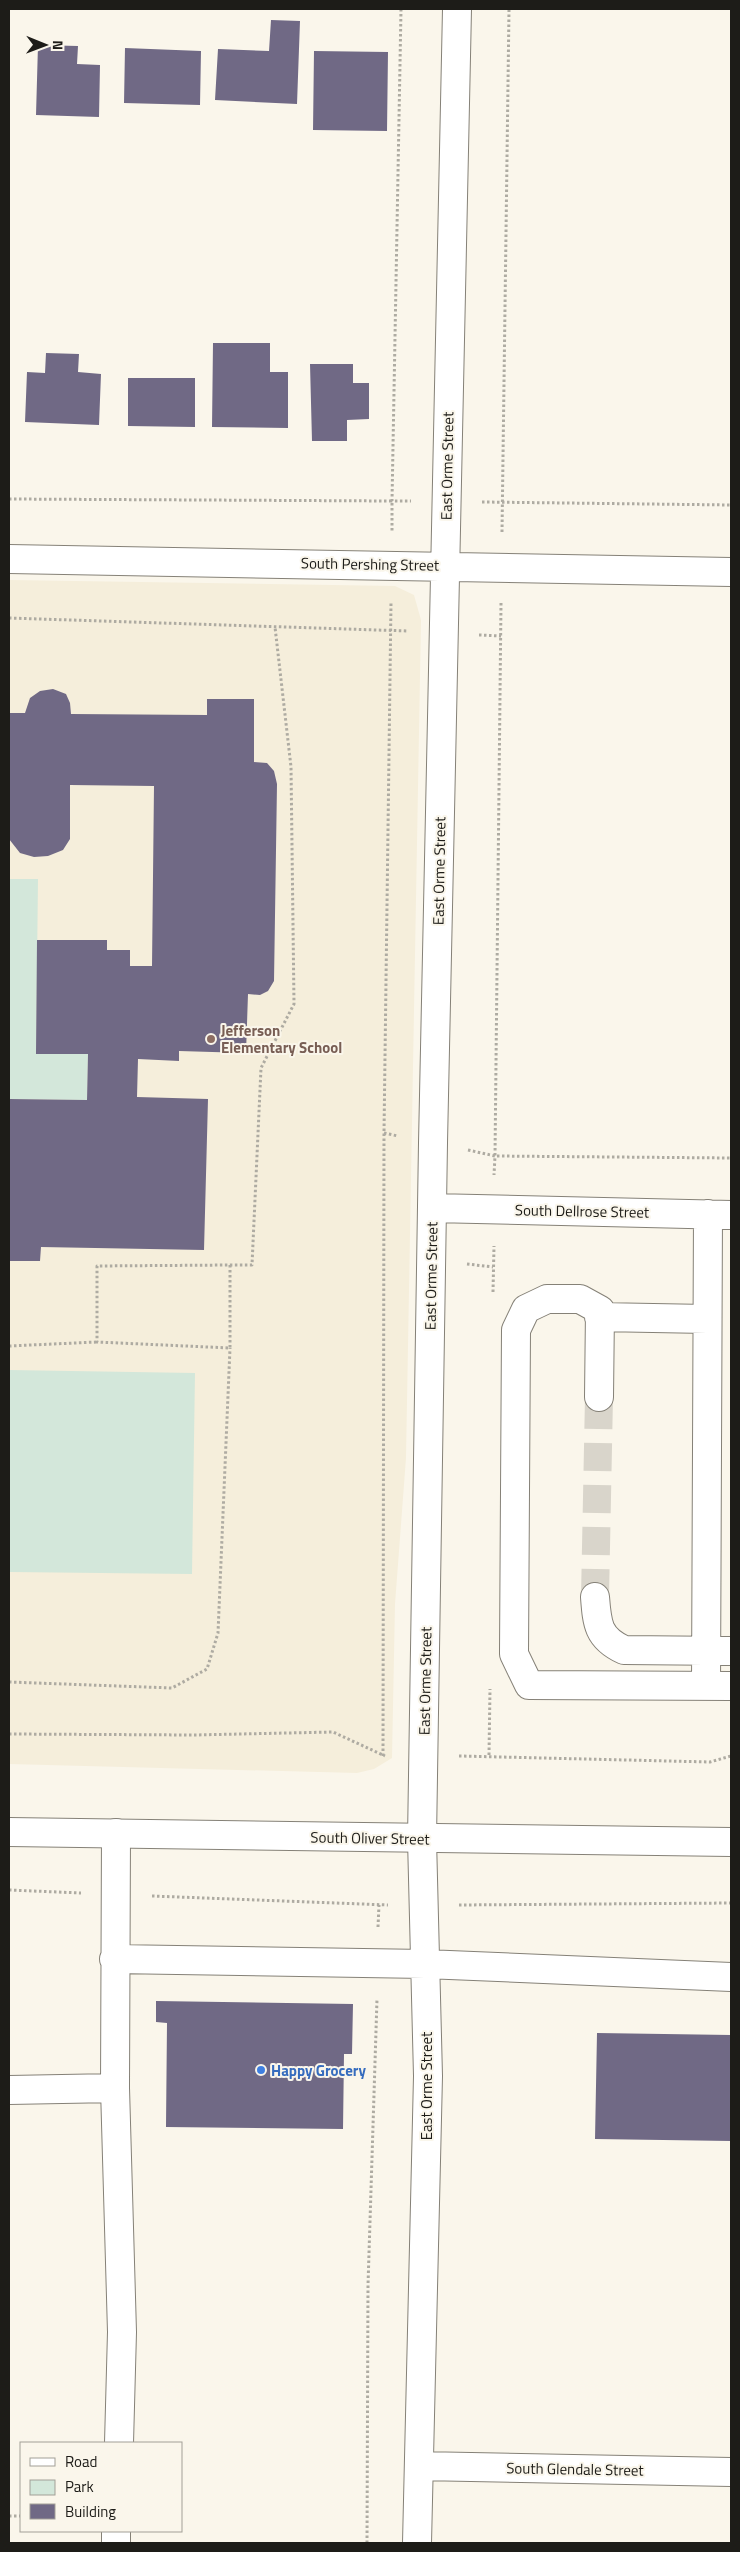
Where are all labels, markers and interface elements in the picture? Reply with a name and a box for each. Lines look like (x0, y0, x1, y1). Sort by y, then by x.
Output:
north arrow (20, 20, 70, 70)
text: N (48, 40, 69, 50)
street label: East Orme Street (435, 411, 459, 520)
street label: South Pershing Street (301, 551, 440, 577)
street label: East Orme Street (427, 816, 451, 925)
place label: Jefferson Elementary School (221, 1019, 342, 1059)
marker: Jefferson Elementary School (205, 1033, 217, 1045)
street label: South Dellrose Street (515, 1198, 650, 1224)
street label: East Orme Street (419, 1221, 443, 1330)
street label: East Orme Street (413, 1626, 437, 1735)
street label: South Oliver Street (310, 1825, 430, 1851)
street label: East Orme Street (415, 2031, 438, 2140)
place label: Happy Grocery (271, 2059, 366, 2082)
marker: Happy Grocery (255, 2064, 267, 2076)
legend (20, 2442, 182, 2532)
text: Road (65, 2450, 97, 2473)
street label: South Glendale Street (506, 2456, 645, 2482)
text: Park (65, 2475, 94, 2498)
text: Building (65, 2500, 116, 2523)

